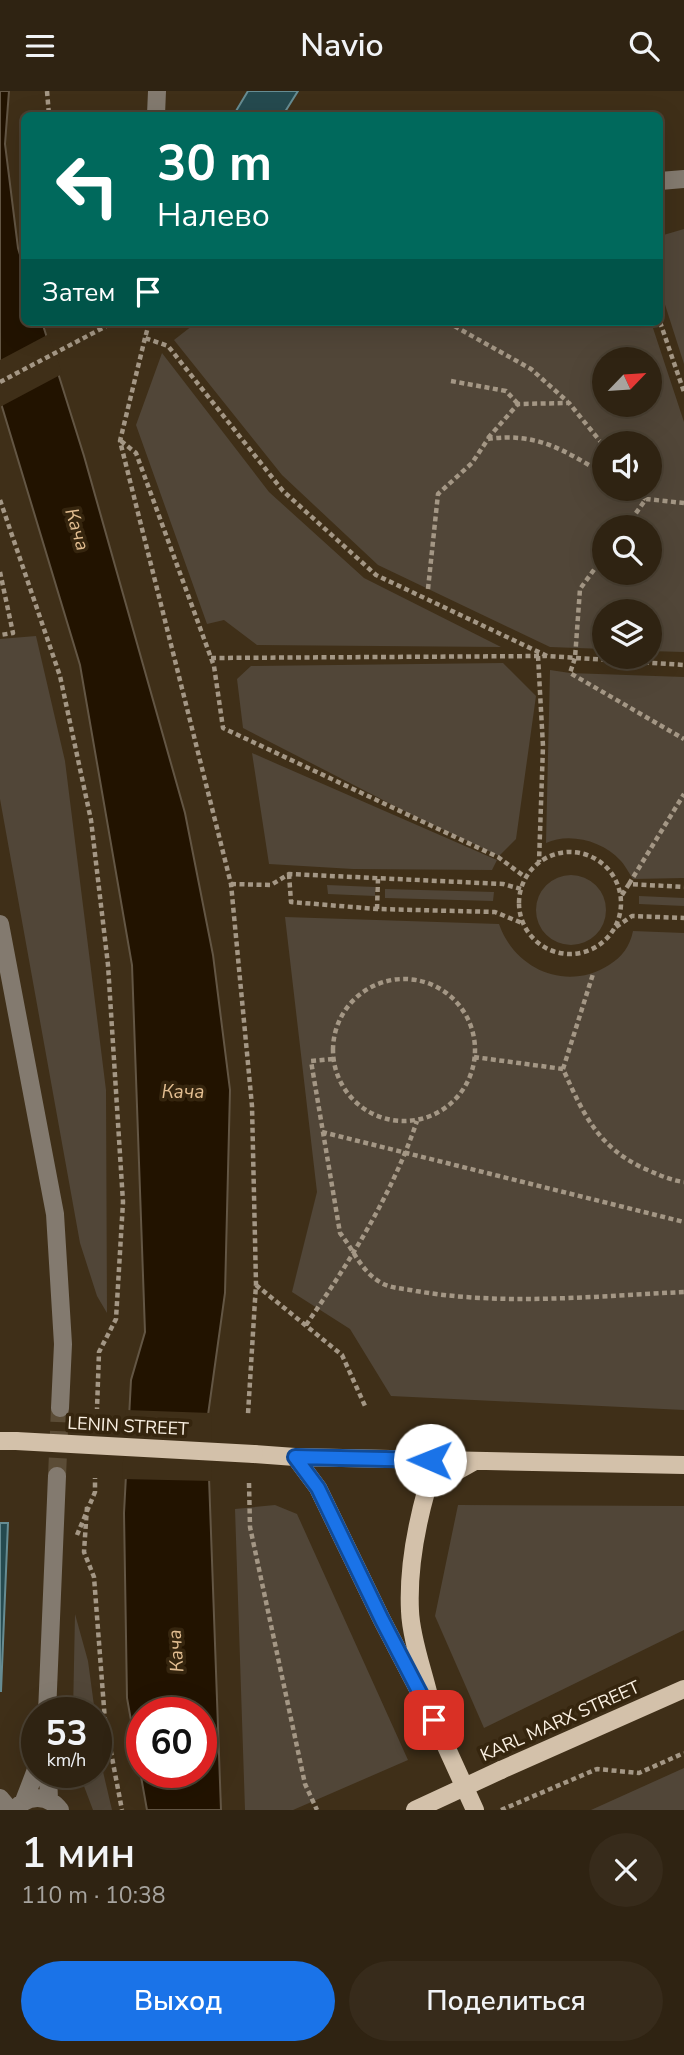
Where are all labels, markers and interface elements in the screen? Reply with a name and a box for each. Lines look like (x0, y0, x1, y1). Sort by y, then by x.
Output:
text: Navio (300, 24, 384, 67)
icon: menu (21, 27, 59, 65)
icon: search (625, 27, 663, 65)
text: 30 m (157, 130, 272, 197)
icon: left (42, 140, 133, 231)
text: Налево (157, 194, 270, 237)
icon: arrive (129, 273, 167, 311)
text: Затем (42, 275, 115, 310)
north arrow (592, 347, 662, 417)
map controls (592, 347, 662, 669)
button: sound (592, 431, 662, 501)
water label: Кача (58, 505, 96, 554)
button: search (592, 515, 662, 585)
button: layers (592, 599, 662, 669)
water label: Кача (161, 1079, 205, 1105)
street label: LENIN STREET (67, 1411, 189, 1441)
position arrow (393, 1423, 467, 1497)
water label: Кача (162, 1628, 190, 1673)
street label: KARL MARX STREET (476, 1675, 644, 1767)
pin (404, 1690, 464, 1750)
speed limit sign: 60 (126, 1697, 217, 1788)
icon: arrive (415, 1701, 453, 1739)
text: 53 (45, 1710, 88, 1757)
text: km/h (47, 1748, 86, 1772)
text: 1 мин (21, 1825, 135, 1882)
button: close (589, 1833, 663, 1907)
text: 110 m · 10:38 (21, 1880, 166, 1911)
button: Выход (21, 1961, 335, 2041)
button: Поделиться (349, 1961, 663, 2041)

